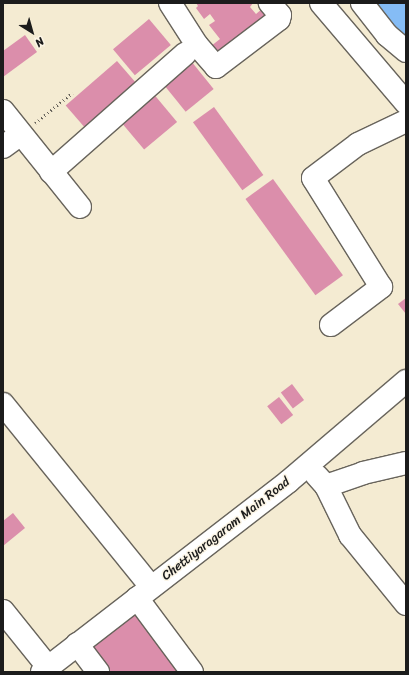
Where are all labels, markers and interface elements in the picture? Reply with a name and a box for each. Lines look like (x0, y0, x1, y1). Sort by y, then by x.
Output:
north arrow (12, 12, 52, 52)
text: N (31, 32, 48, 52)
street label: Chettiyaragaram Main Road (159, 474, 293, 584)

